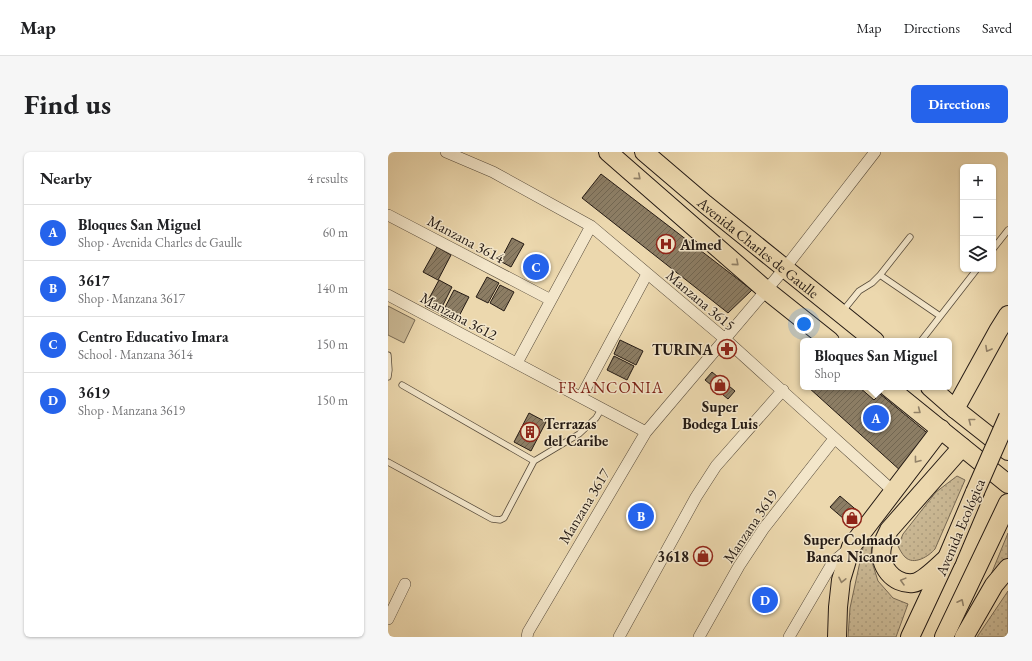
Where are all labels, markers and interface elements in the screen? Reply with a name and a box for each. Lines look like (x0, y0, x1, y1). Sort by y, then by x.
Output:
text: Map (20, 15, 56, 40)
text: Map (856, 19, 882, 37)
text: Directions (904, 19, 960, 37)
text: Saved (982, 19, 1012, 37)
button: Directions (911, 85, 1008, 123)
text: Find us (24, 86, 111, 122)
map controls (960, 164, 996, 272)
button: + (960, 164, 996, 200)
text: Nearby (40, 167, 92, 189)
text: 4 results (307, 170, 348, 187)
one-way arrow (633, 173, 640, 180)
street label: Avenida Charles de Gaulle (693, 192, 823, 302)
button: − (960, 200, 996, 236)
street label: Manzana 3614 (424, 211, 508, 268)
text: Bloques San Miguel (78, 215, 201, 234)
text: A (48, 224, 58, 241)
text: 60 m (323, 224, 348, 241)
hospital icon: Almed (655, 233, 677, 255)
text: Shop · Avenida Charles de Gaulle (78, 234, 242, 251)
place label: Almed (679, 235, 722, 254)
button: layers (960, 236, 996, 272)
pin: C (523, 252, 549, 282)
one-way arrow (731, 258, 738, 265)
street label: Manzana 3615 (663, 266, 739, 334)
text: 3617 (78, 271, 110, 290)
text: B (49, 280, 57, 297)
text: 140 m (317, 280, 348, 297)
street label: Manzana 3612 (417, 288, 501, 345)
text: Shop · Manzana 3617 (78, 290, 185, 307)
your location (794, 314, 814, 334)
text: Centro Educativo Imara (78, 327, 228, 346)
text: C (48, 336, 58, 353)
text: 150 m (317, 336, 348, 353)
pharmacy icon: TURINA (716, 338, 738, 360)
popup (800, 338, 952, 390)
place label: TURINA (652, 340, 713, 359)
one-way arrow (985, 345, 993, 352)
text: School · Manzana 3614 (78, 346, 193, 363)
text: Bloques San Miguel (815, 346, 937, 365)
text: Shop (815, 365, 840, 382)
shop icon: Super Bodega Luis (709, 374, 731, 396)
district label: FRANCONIA (558, 377, 664, 398)
text: 3619 (78, 383, 110, 402)
text: D (48, 392, 58, 409)
text: 150 m (317, 392, 348, 409)
place label: Super Bodega Luis (682, 397, 758, 433)
text: Shop · Manzana 3619 (78, 402, 185, 419)
pin: A (863, 403, 889, 433)
one-way arrow (914, 407, 921, 414)
place label: Terrazas del Caribe (544, 414, 608, 450)
one-way arrow (968, 419, 975, 426)
building icon: Terrazas del Caribe (519, 421, 541, 443)
one-way arrow (915, 456, 922, 463)
street label: Manzana 3617 (554, 464, 614, 547)
street label: Avenida Ecológica (931, 476, 989, 579)
street label: Manzana 3619 (719, 486, 781, 566)
pin: B (628, 501, 654, 531)
shop icon: Super Colmado Banca Nicanor (841, 507, 863, 529)
place label: Super Colmado Banca Nicanor (804, 530, 901, 566)
shop icon: 3618 (692, 545, 714, 567)
place label: 3618 (657, 547, 689, 566)
one-way arrow (838, 577, 846, 584)
one-way arrow (900, 577, 907, 586)
pin: D (752, 585, 778, 615)
one-way arrow (956, 599, 964, 606)

